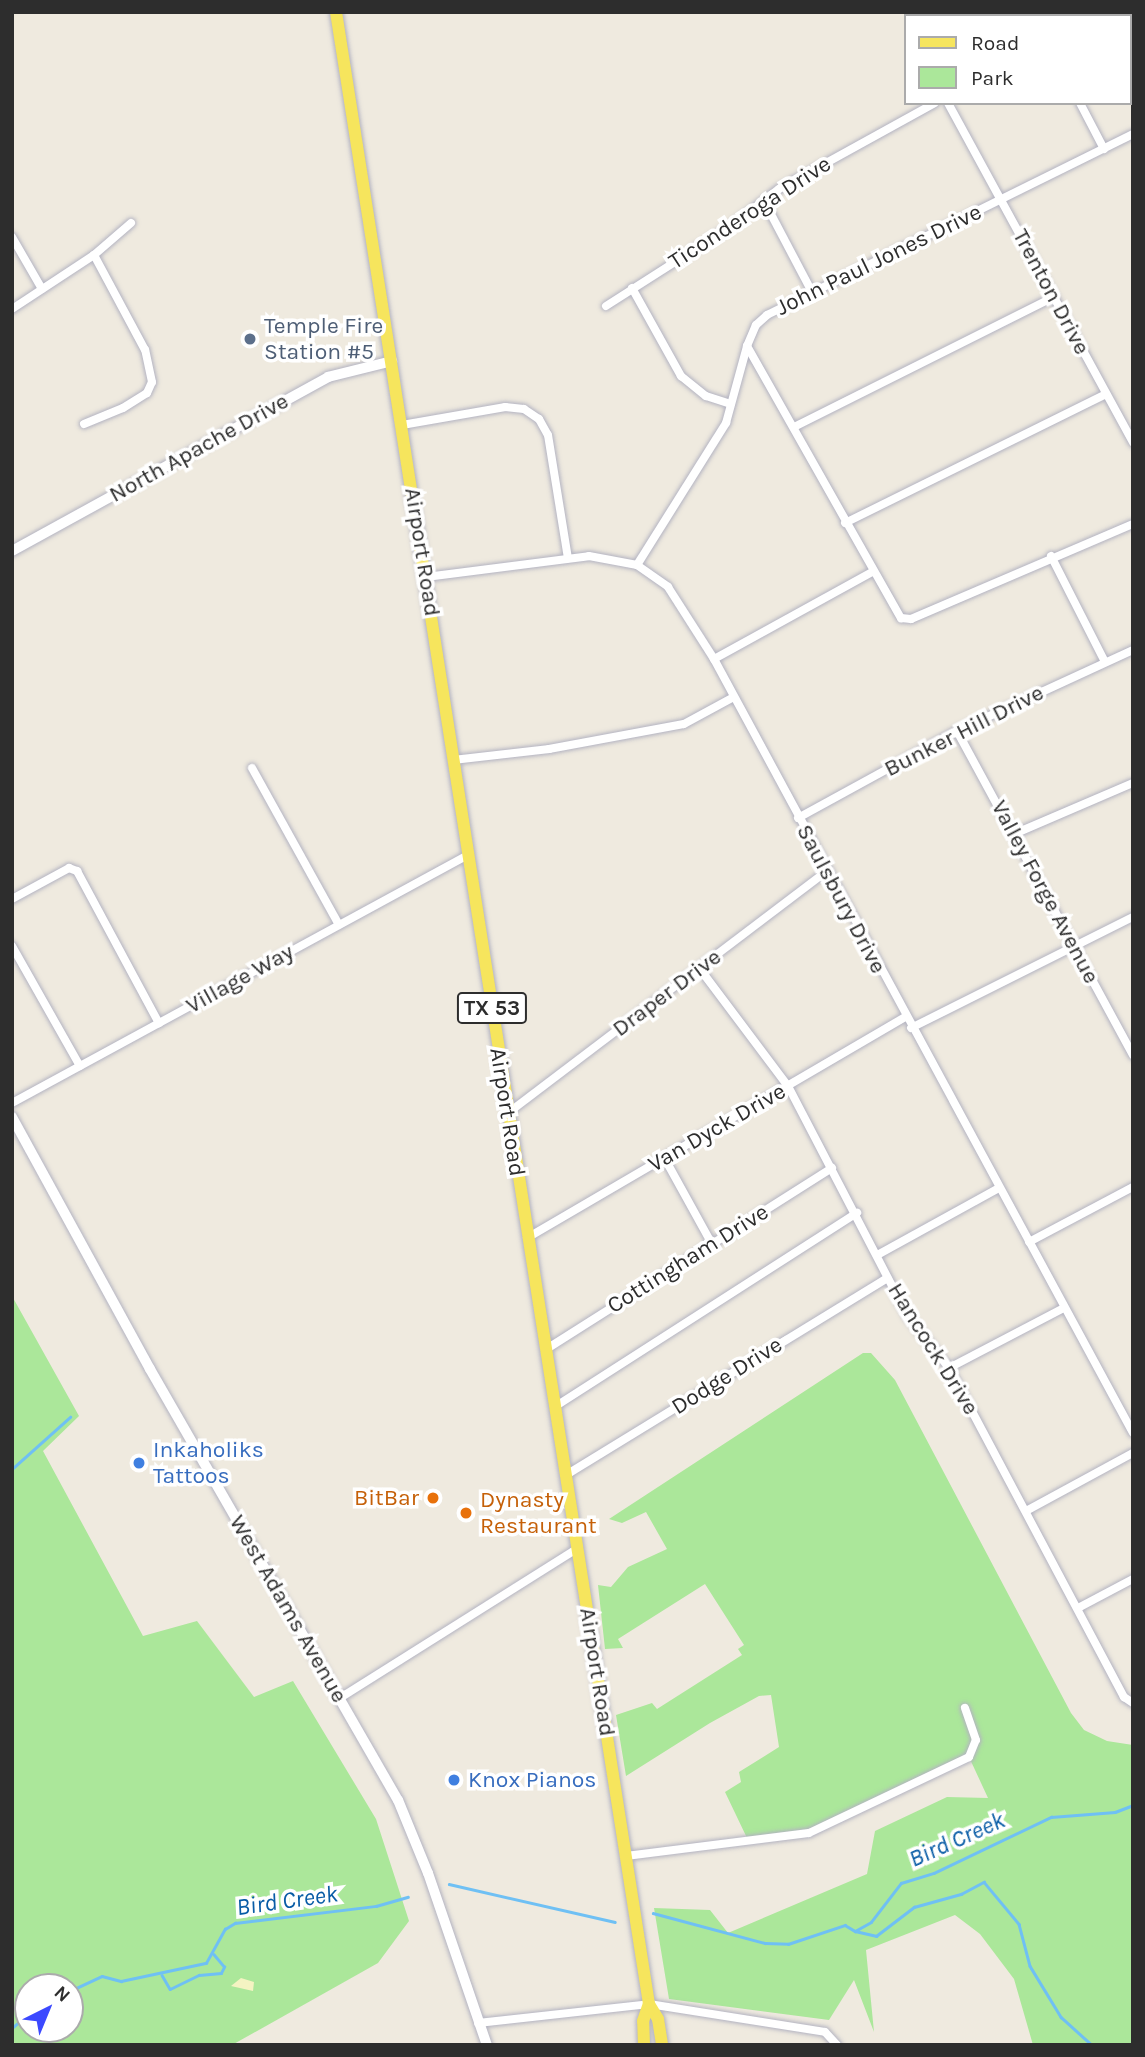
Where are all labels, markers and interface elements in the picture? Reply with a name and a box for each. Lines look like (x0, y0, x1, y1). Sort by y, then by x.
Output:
legend (904, 14, 1131, 105)
text: Road (971, 31, 1019, 55)
text: Park (971, 66, 1014, 90)
street label: Ticonderoga Drive (664, 150, 836, 276)
street label: John Paul Jones Drive (772, 198, 986, 322)
street label: Trenton Drive (1006, 225, 1096, 359)
place label: Temple Fire Station #5 (264, 312, 383, 366)
marker: Temple Fire Station #5 (242, 331, 258, 347)
street label: North Apache Drive (105, 387, 293, 509)
street label: Airport Road (398, 486, 446, 618)
street label: Bunker Hill Drive (880, 679, 1048, 783)
street label: Valley Forge Avenue (985, 796, 1105, 988)
street label: Saulsbury Drive (790, 820, 892, 978)
street label: Village Way (181, 938, 299, 1020)
street label: Draper Drive (607, 943, 727, 1043)
road number: TX 53 (455, 990, 529, 1026)
street label: Airport Road (483, 1046, 531, 1178)
street label: Van Dyck Drive (643, 1078, 791, 1178)
street label: Cottingham Drive (602, 1198, 774, 1320)
street label: Hancock Drive (881, 1278, 985, 1420)
street label: Dodge Drive (667, 1331, 787, 1421)
place label: Inkaholiks Tattoos (153, 1436, 264, 1490)
marker: Inkaholiks Tattoos (131, 1455, 147, 1471)
place label: BitBar (354, 1484, 419, 1512)
place label: Dynasty Restaurant (480, 1486, 597, 1540)
marker: BitBar (425, 1490, 441, 1506)
marker: Dynasty Restaurant (458, 1505, 474, 1521)
street label: West Adams Avenue (223, 1510, 353, 1708)
street label: Airport Road (573, 1606, 621, 1738)
place label: Knox Pianos (468, 1766, 596, 1794)
marker: Knox Pianos (446, 1772, 462, 1788)
water label: Bird Creek (905, 1806, 1009, 1874)
water label: Bird Creek (234, 1880, 340, 1922)
north arrow (14, 1973, 84, 2043)
text: N (49, 1981, 74, 2007)

